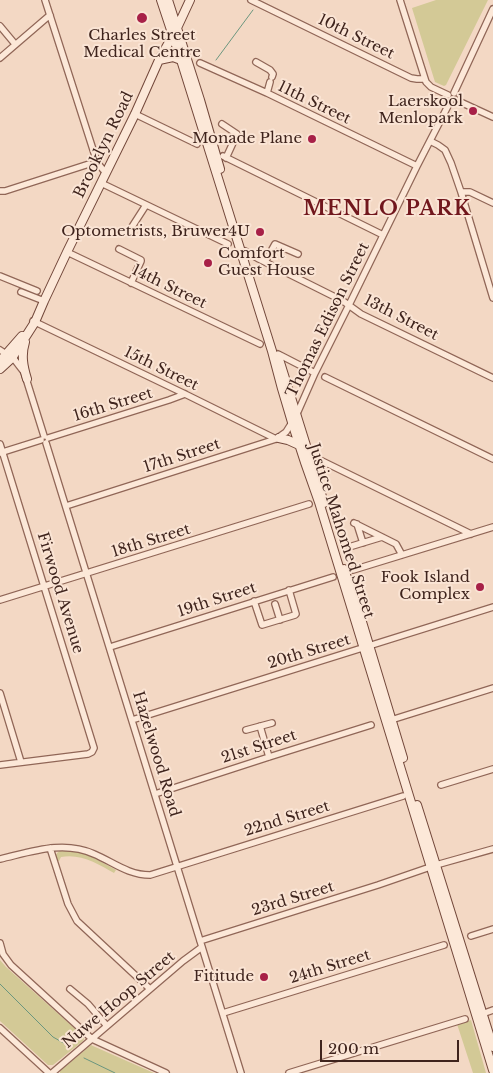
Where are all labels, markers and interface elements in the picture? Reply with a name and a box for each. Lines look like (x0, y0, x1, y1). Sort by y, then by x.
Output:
marker: Charles Street Medical Centre (135, 11, 149, 25)
street label: 10th Street (315, 11, 397, 63)
place label: Charles Street Medical Centre (83, 27, 201, 62)
street label: 11th Street (275, 78, 353, 128)
street label: Brooklyn Road (70, 89, 138, 201)
place label: Laerskool Menlopark (379, 93, 463, 128)
marker: Laerskool Menlopark (467, 105, 479, 117)
place label: Monade Plane (192, 130, 302, 148)
marker: Monade Plane (306, 133, 318, 145)
district label: MENLO PARK (302, 197, 472, 221)
place label: Optometrists, Bruwer4U (61, 223, 250, 241)
marker: Optometrists, Bruwer4U (254, 226, 266, 238)
street label: Thomas Edison Street (283, 240, 373, 400)
place label: Comfort Guest House (218, 245, 315, 280)
marker: Comfort Guest House (202, 257, 214, 269)
street label: 14th Street (129, 261, 209, 313)
street label: 13th Street (361, 292, 441, 344)
street label: 15th Street (121, 343, 201, 395)
street label: 16th Street (71, 384, 155, 426)
street label: 17th Street (141, 435, 223, 477)
street label: Justice Mahomed Street (304, 441, 378, 621)
street label: 18th Street (110, 521, 192, 561)
street label: Firwood Avenue (33, 530, 87, 656)
place label: Fook Island Complex (381, 569, 470, 604)
street label: 19th Street (175, 579, 259, 621)
marker: Fook Island Complex (474, 581, 486, 593)
street label: 20th Street (266, 631, 352, 673)
street label: Hazelwood Road (128, 689, 184, 819)
street label: 21st Street (219, 726, 299, 768)
street label: 22nd Street (242, 797, 332, 841)
street label: 23rd Street (250, 878, 336, 920)
street label: 24th Street (287, 946, 373, 988)
street label: Nuwe Hoop Street (59, 948, 179, 1052)
place label: Fititude (194, 968, 254, 986)
marker: Fititude (258, 971, 270, 983)
scale bar (323, 1030, 462, 1062)
text: 200 m (328, 1039, 379, 1058)

